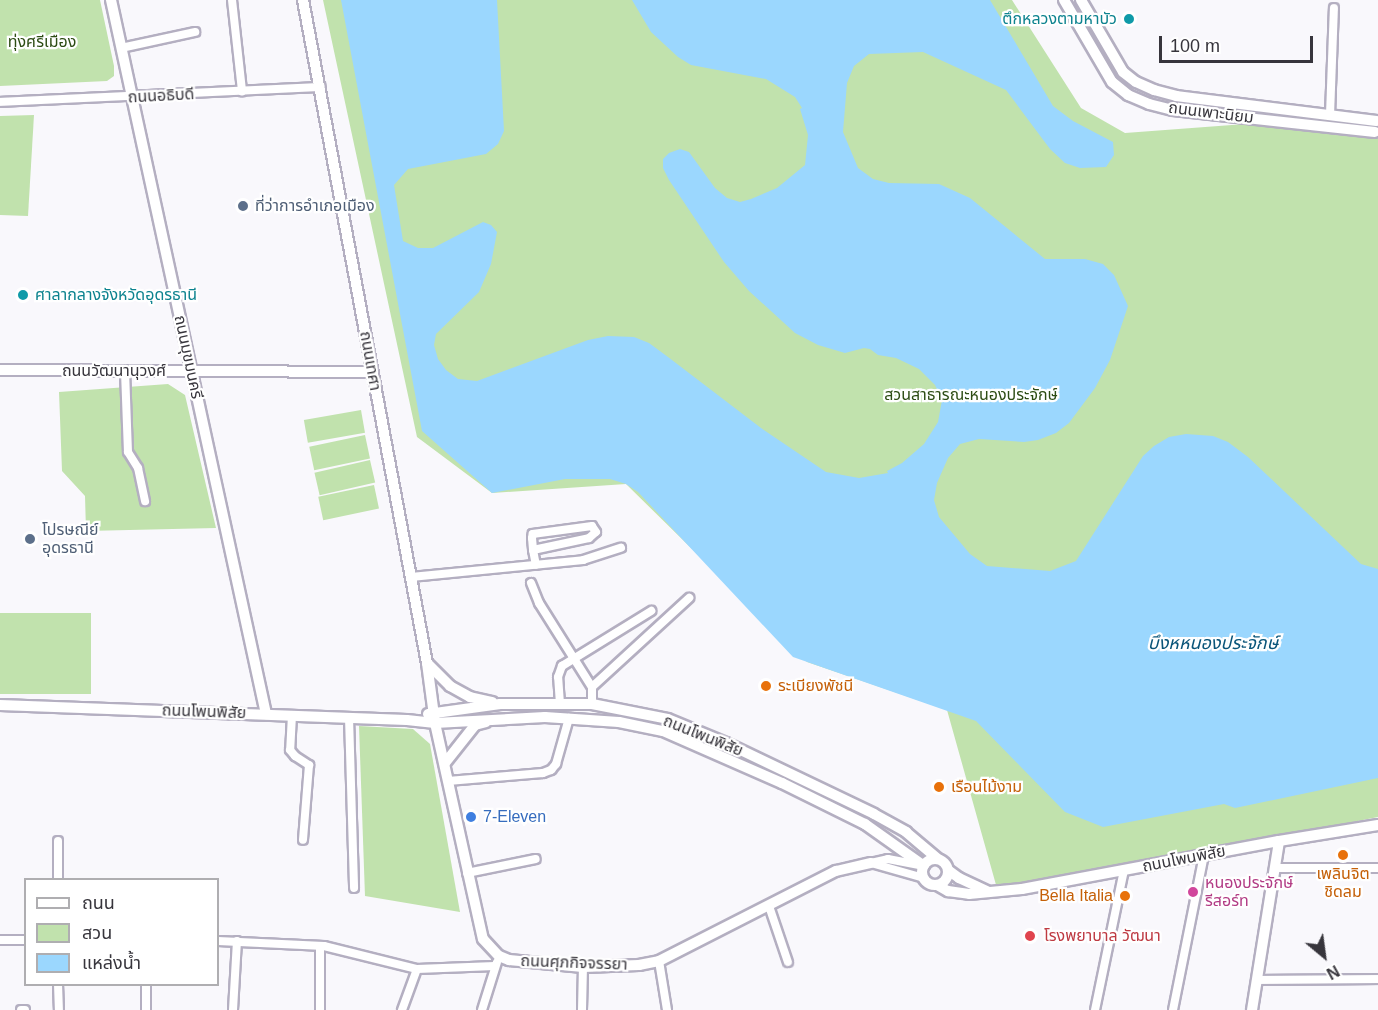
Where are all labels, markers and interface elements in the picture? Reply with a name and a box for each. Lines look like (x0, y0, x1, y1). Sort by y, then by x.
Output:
place label: ตึกหลวงตามหาบัว (1002, 9, 1117, 29)
marker: ตึกหลวงตามหาบัว (1122, 12, 1136, 26)
scale bar (1162, 24, 1316, 62)
park label: ทุ่งศรีเมือง (8, 32, 76, 52)
text: 100 m (1170, 36, 1220, 56)
street label: ถนนอธิบดี (127, 85, 195, 107)
street label: ถนนเพาะนิยม (1167, 98, 1255, 128)
place label: ที่ว่าการอำเภอเมือง (255, 196, 375, 216)
marker: ที่ว่าการอำเภอเมือง (236, 199, 250, 213)
place label: ศาลากลางจังหวัดอุดรธานี (35, 285, 197, 305)
marker: ศาลากลางจังหวัดอุดรธานี (16, 288, 30, 302)
street label: ถนนมุขมนครี (170, 313, 206, 401)
street label: ถนนเทศา (355, 330, 385, 392)
street label: ถนนวัฒนานุวงศ์ (62, 361, 166, 381)
park label: สวนสาธารณะหนองประจักษ์ (884, 385, 1058, 405)
place label: โปรษณีย์ อุดรธานี (42, 520, 99, 558)
marker: โปรษณีย์ อุดรธานี (23, 532, 37, 546)
water label: บึงหหนองประจักษ์ (1148, 632, 1278, 654)
place label: ระเบียงพัชนี (778, 676, 853, 696)
marker: ระเบียงพัชนี (759, 679, 773, 693)
street label: ถนนโพนพิสัย (161, 701, 247, 723)
street label: ถนนโพนพิสัย (660, 711, 746, 761)
place label: เรือนไม้งาม (951, 777, 1022, 797)
marker: เรือนไม้งาม (932, 780, 946, 794)
place label: 7-Eleven (483, 807, 546, 827)
marker: 7-Eleven (464, 810, 478, 824)
street label: ถนนโพนพิสัย (1141, 842, 1227, 876)
marker: เพลินจิต ชิดลม (1336, 848, 1350, 862)
place label: เพลินจิต ชิดลม (1316, 864, 1370, 902)
place label: หนองประจักษ์ รีสอร์ท (1205, 873, 1293, 911)
legend (24, 878, 219, 986)
marker: หนองประจักษ์ รีสอร์ท (1186, 885, 1200, 899)
place label: Bella Italia (1039, 886, 1113, 906)
marker: Bella Italia (1118, 889, 1132, 903)
text: ถนน (82, 893, 115, 913)
text: สวน (82, 923, 112, 943)
place label: โรงพยาบาล วัฒนา (1044, 926, 1161, 946)
north arrow (1294, 926, 1354, 986)
marker: โรงพยาบาล วัฒนา (1021, 927, 1039, 945)
street label: ถนนศุภกิจจรรยา (520, 952, 628, 974)
text: แหล่งน้ำ (82, 953, 141, 973)
text: N (1324, 962, 1342, 982)

